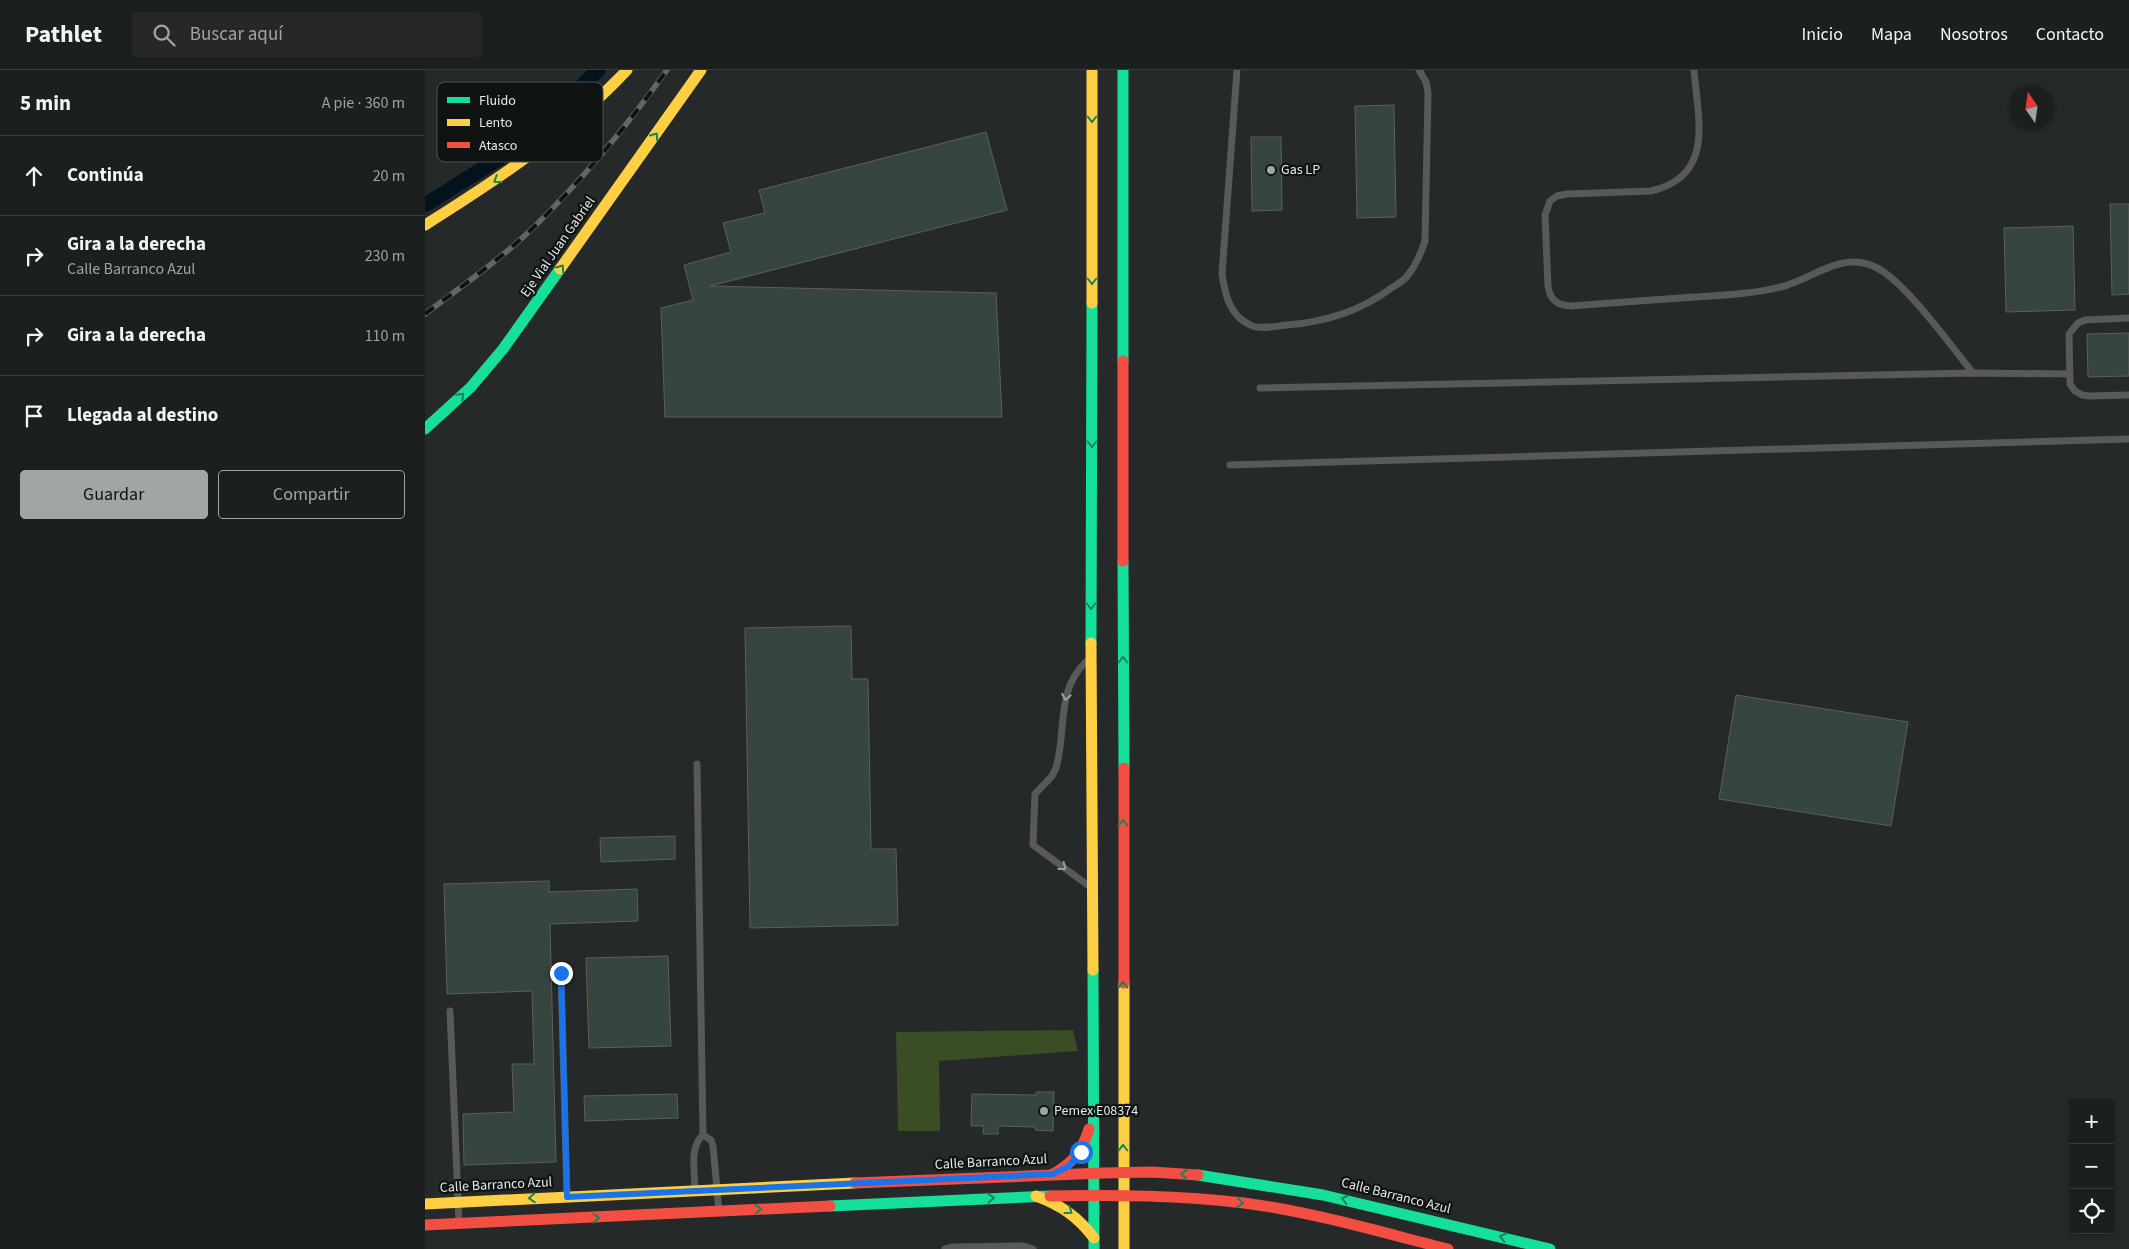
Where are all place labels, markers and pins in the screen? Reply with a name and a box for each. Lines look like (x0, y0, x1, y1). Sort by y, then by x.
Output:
place label: Gas LP (1281, 160, 1320, 180)
marker: Gas LP (1265, 164, 1277, 176)
place label: Pemex E08374 (1054, 1101, 1138, 1121)
marker: Pemex E08374 (1038, 1105, 1050, 1117)

